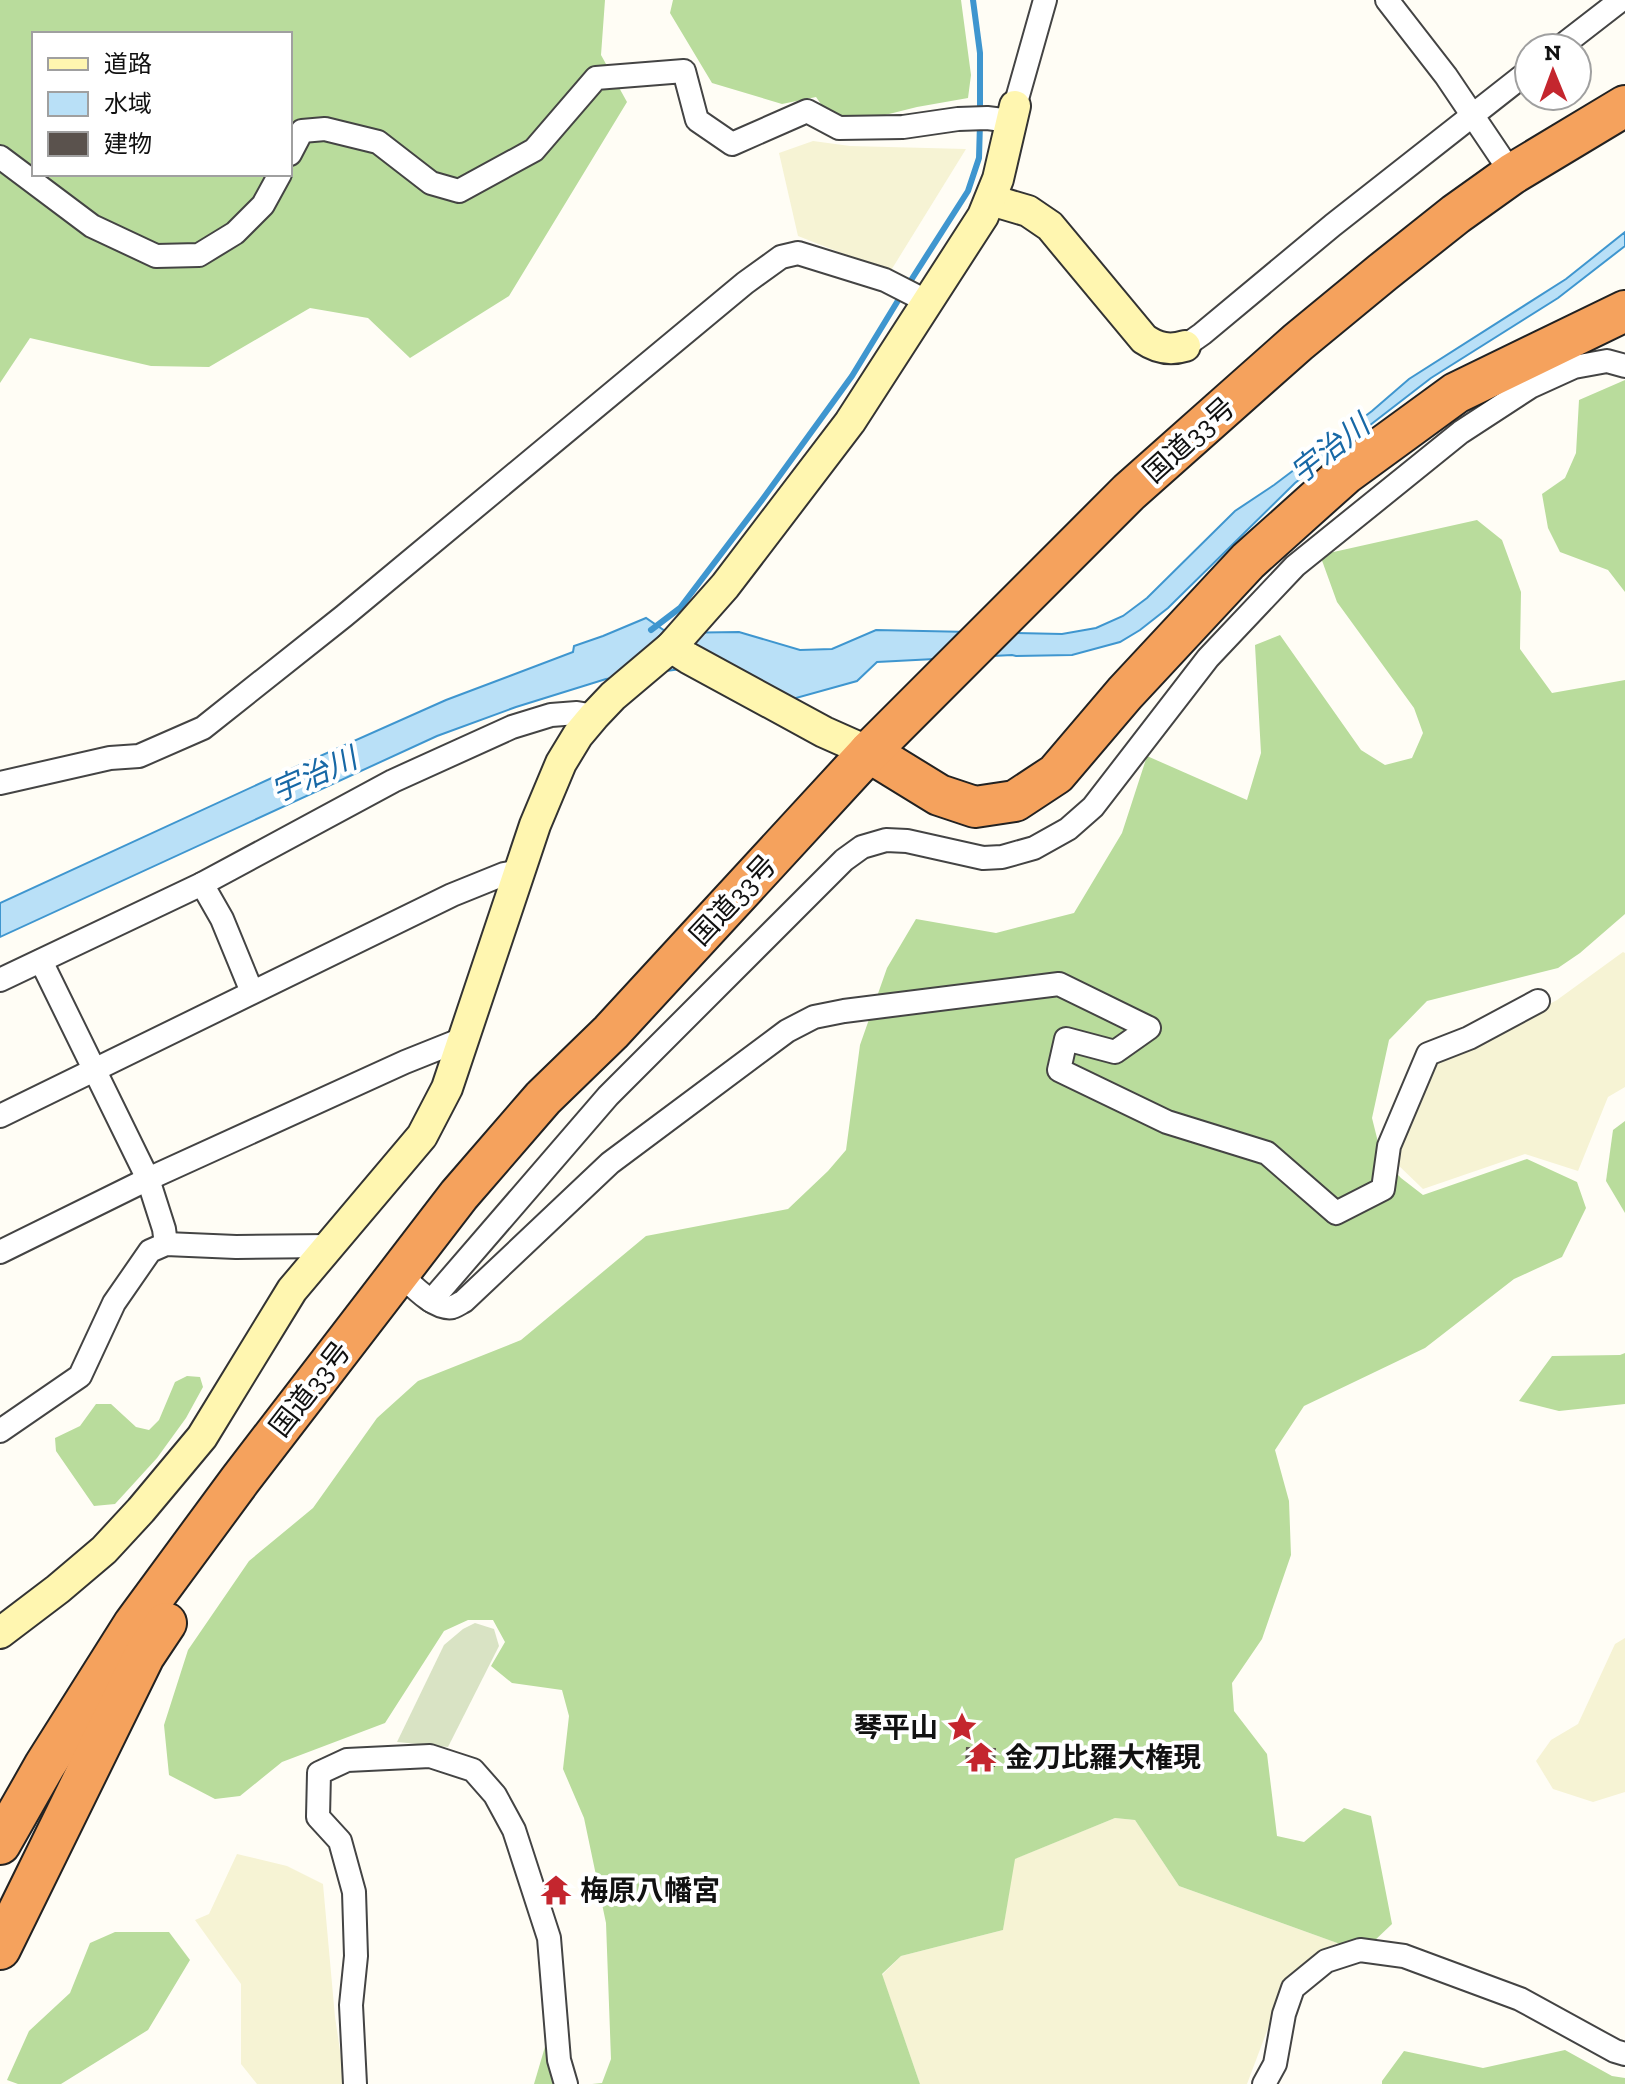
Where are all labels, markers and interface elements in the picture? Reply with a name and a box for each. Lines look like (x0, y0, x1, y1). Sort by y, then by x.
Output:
legend (32, 32, 292, 176)
north arrow (1513, 32, 1593, 112)
text: N (1544, 39, 1562, 66)
text: 道路 (104, 49, 152, 78)
text: 水域 (104, 89, 152, 118)
text: 建物 (104, 129, 152, 158)
street label: 国道33号 (1137, 390, 1241, 490)
water label: 宇治川 (1283, 405, 1379, 491)
water label: 宇治川 (266, 739, 365, 810)
street label: 国道33号 (683, 848, 783, 952)
street label: 国道33号 (263, 1335, 357, 1443)
place icon: 琴平山 (945, 1710, 979, 1744)
place label: 琴平山 (854, 1711, 938, 1744)
temple icon: 金刀比羅大権現 (964, 1740, 998, 1774)
place label: 金刀比羅大権現 (1005, 1741, 1201, 1774)
temple icon: 梅原八幡宮 (539, 1873, 573, 1907)
place label: 梅原八幡宮 (580, 1874, 720, 1907)

